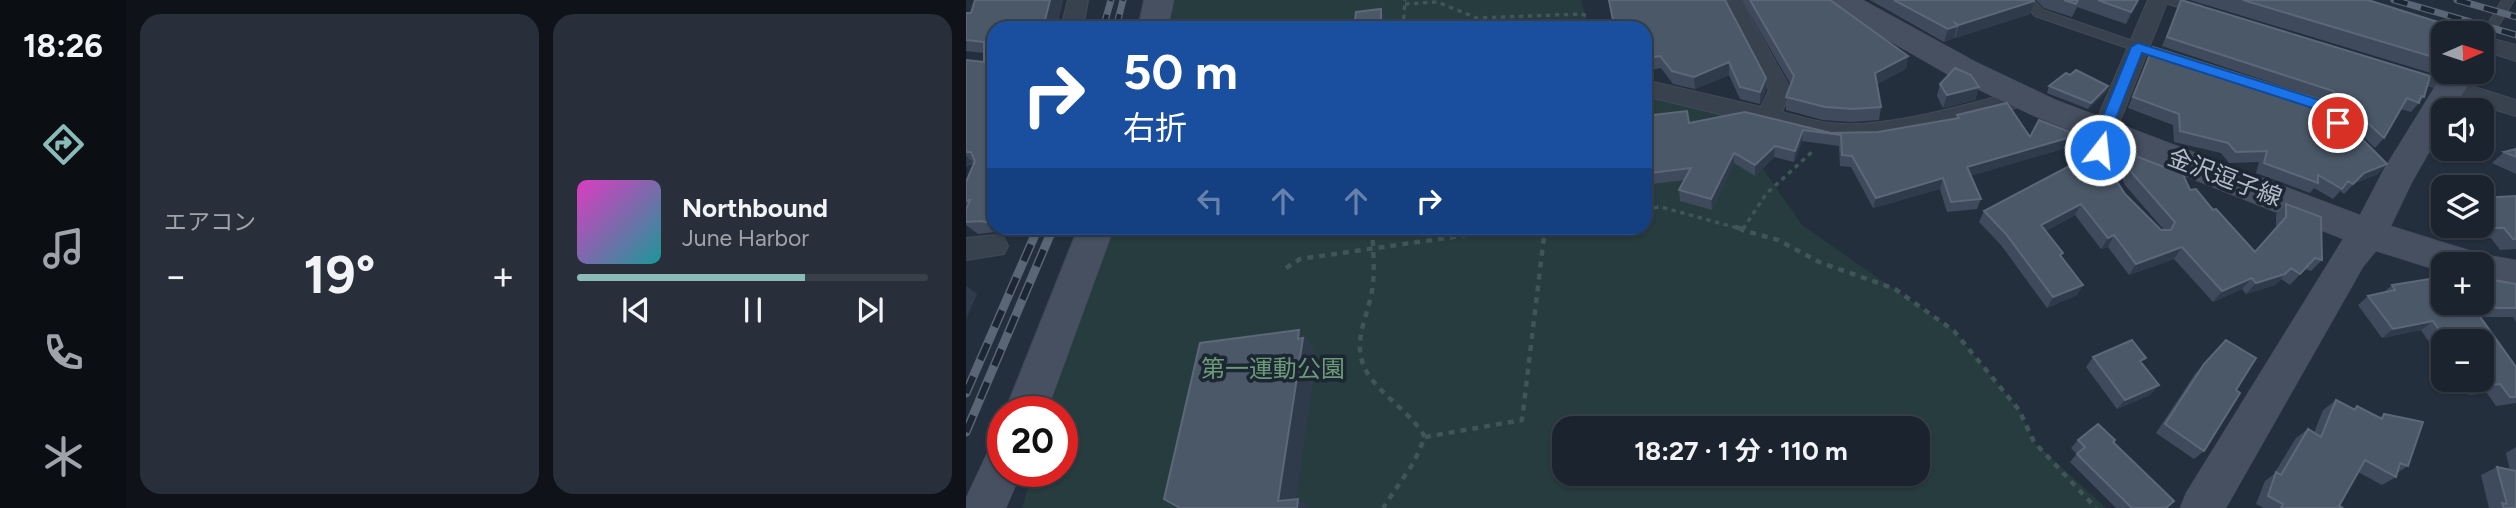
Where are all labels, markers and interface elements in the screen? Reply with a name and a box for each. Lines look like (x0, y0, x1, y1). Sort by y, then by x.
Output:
north arrow (2431, 21, 2494, 84)
map controls (2431, 21, 2494, 392)
text: 18:26 (23, 27, 103, 65)
text: 50 m (1123, 42, 1238, 101)
icon: right (1008, 49, 1099, 140)
pin (2308, 93, 2368, 153)
button: sound (2431, 98, 2494, 161)
icon: arrive (2319, 104, 2357, 142)
text: 右折 (1123, 109, 1187, 147)
position arrow (2063, 113, 2137, 187)
icon: directions (39, 120, 88, 169)
street label: 金沢逗子線 (2164, 142, 2286, 212)
button: layers (2431, 175, 2494, 238)
icon: left (1191, 182, 1229, 220)
icon: ahead (1264, 182, 1302, 220)
icon: ahead (1337, 182, 1375, 220)
icon: right (1410, 182, 1448, 220)
text: Northbound (682, 192, 828, 224)
text: エアコン (164, 208, 256, 236)
icon: music (39, 224, 88, 273)
text: June Harbor (682, 224, 809, 252)
text: 19° (304, 244, 375, 306)
button: + (2431, 252, 2494, 315)
text: − (164, 253, 188, 299)
text: + (491, 253, 515, 299)
icon: previous (617, 291, 655, 329)
icon: pause (734, 291, 772, 329)
icon: next (851, 291, 889, 329)
icon: phone (39, 328, 88, 377)
button: − (2431, 329, 2494, 392)
park label: 第一運動公園 (1201, 354, 1345, 383)
speed limit sign: 20 (987, 396, 1078, 487)
icon: climate (39, 432, 88, 481)
text: 18:27 · 1 分 · 110 m (1634, 435, 1848, 467)

